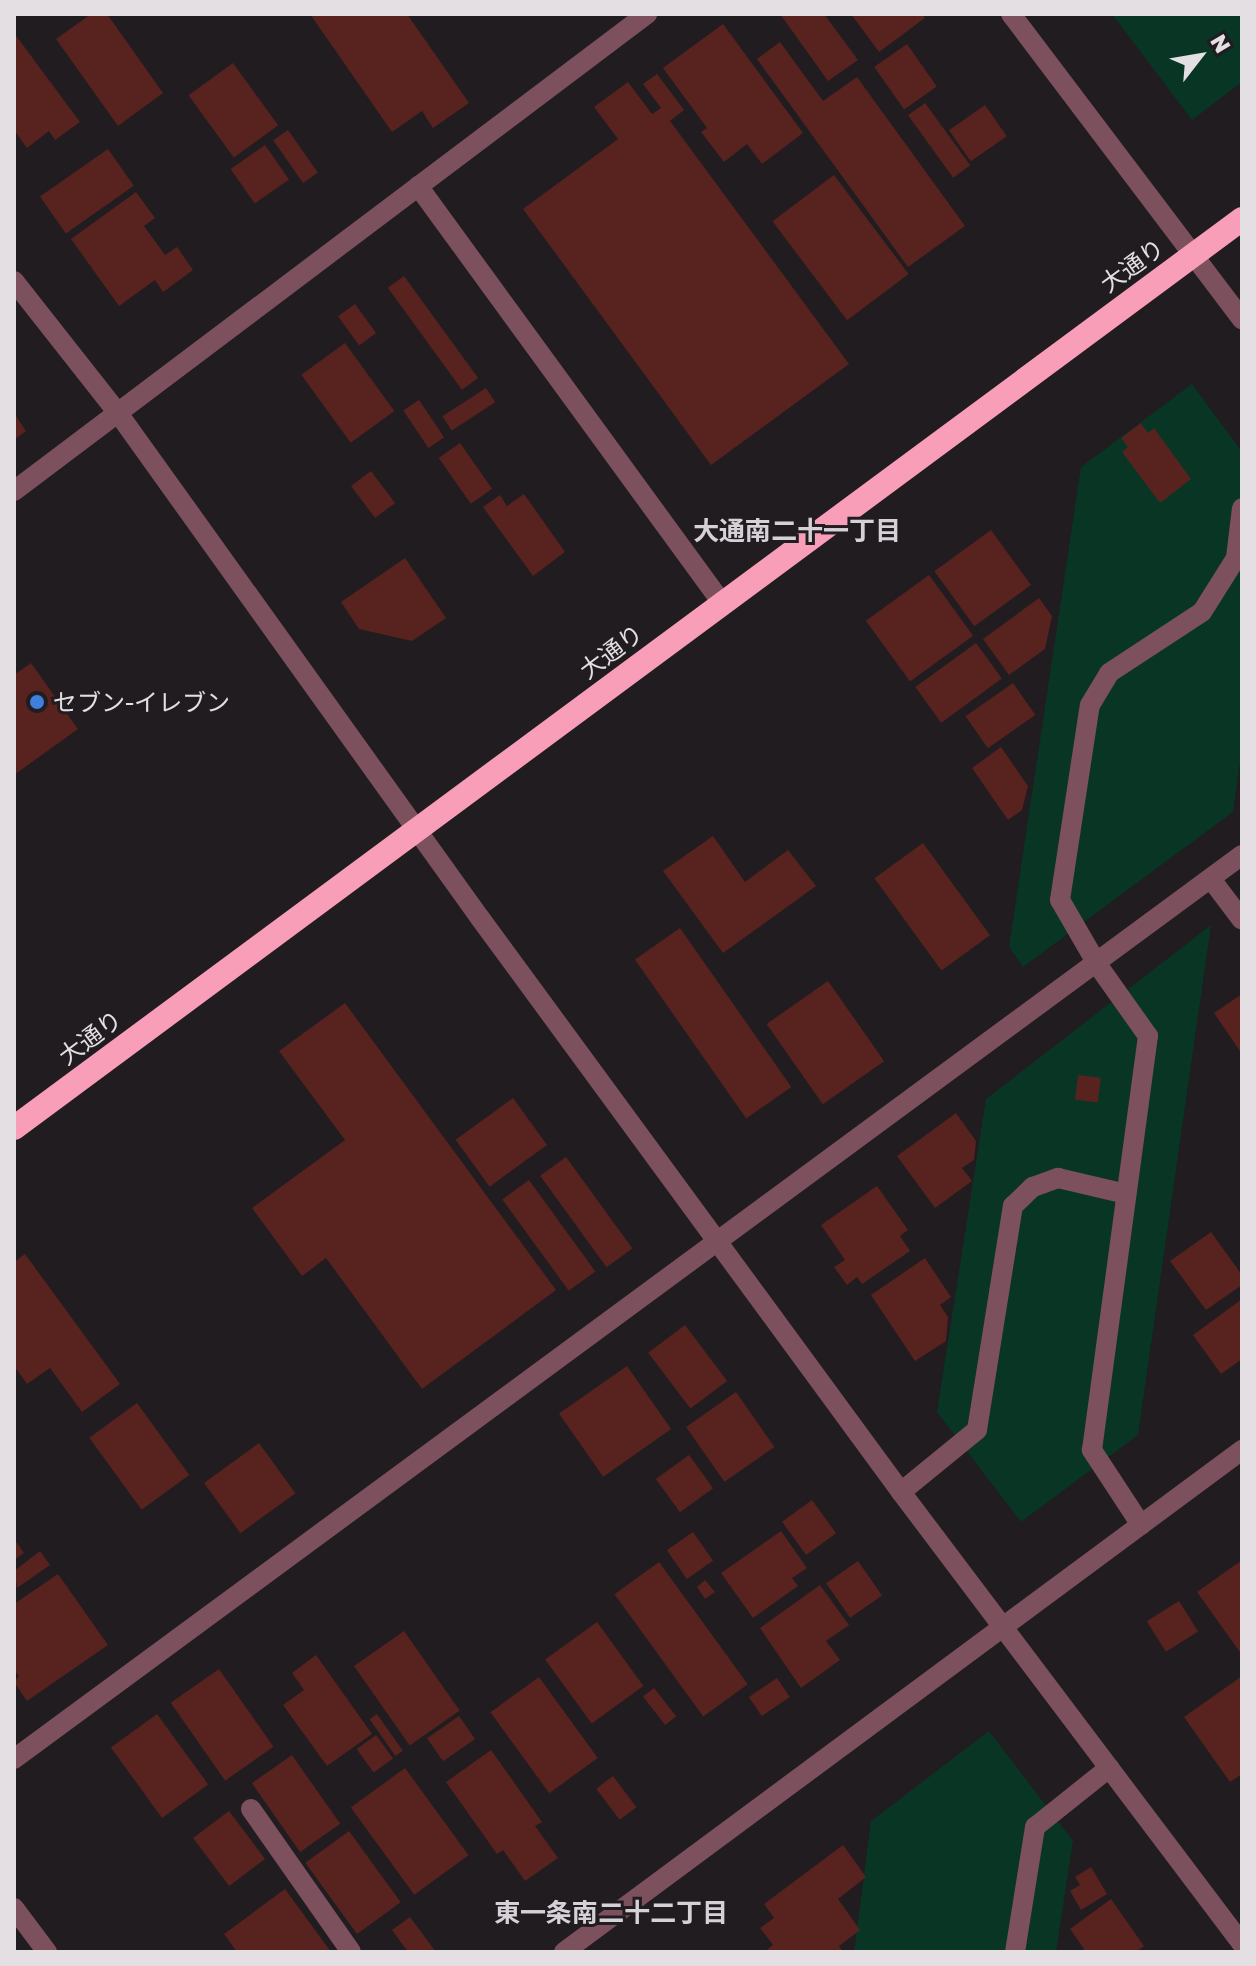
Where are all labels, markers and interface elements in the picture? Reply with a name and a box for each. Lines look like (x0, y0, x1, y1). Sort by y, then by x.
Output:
north arrow (1160, 16, 1240, 96)
text: N (1205, 29, 1237, 57)
street label: 大通り (1094, 232, 1170, 298)
district label: 大通南二十一丁目 (693, 515, 901, 547)
street label: 大通り (574, 618, 648, 684)
place label: セブン-イレブン (53, 688, 230, 716)
marker: セブン-イレブン (28, 693, 46, 711)
street label: 大通り (53, 1004, 127, 1070)
district label: 東一条南二十二丁目 (494, 1897, 728, 1929)

